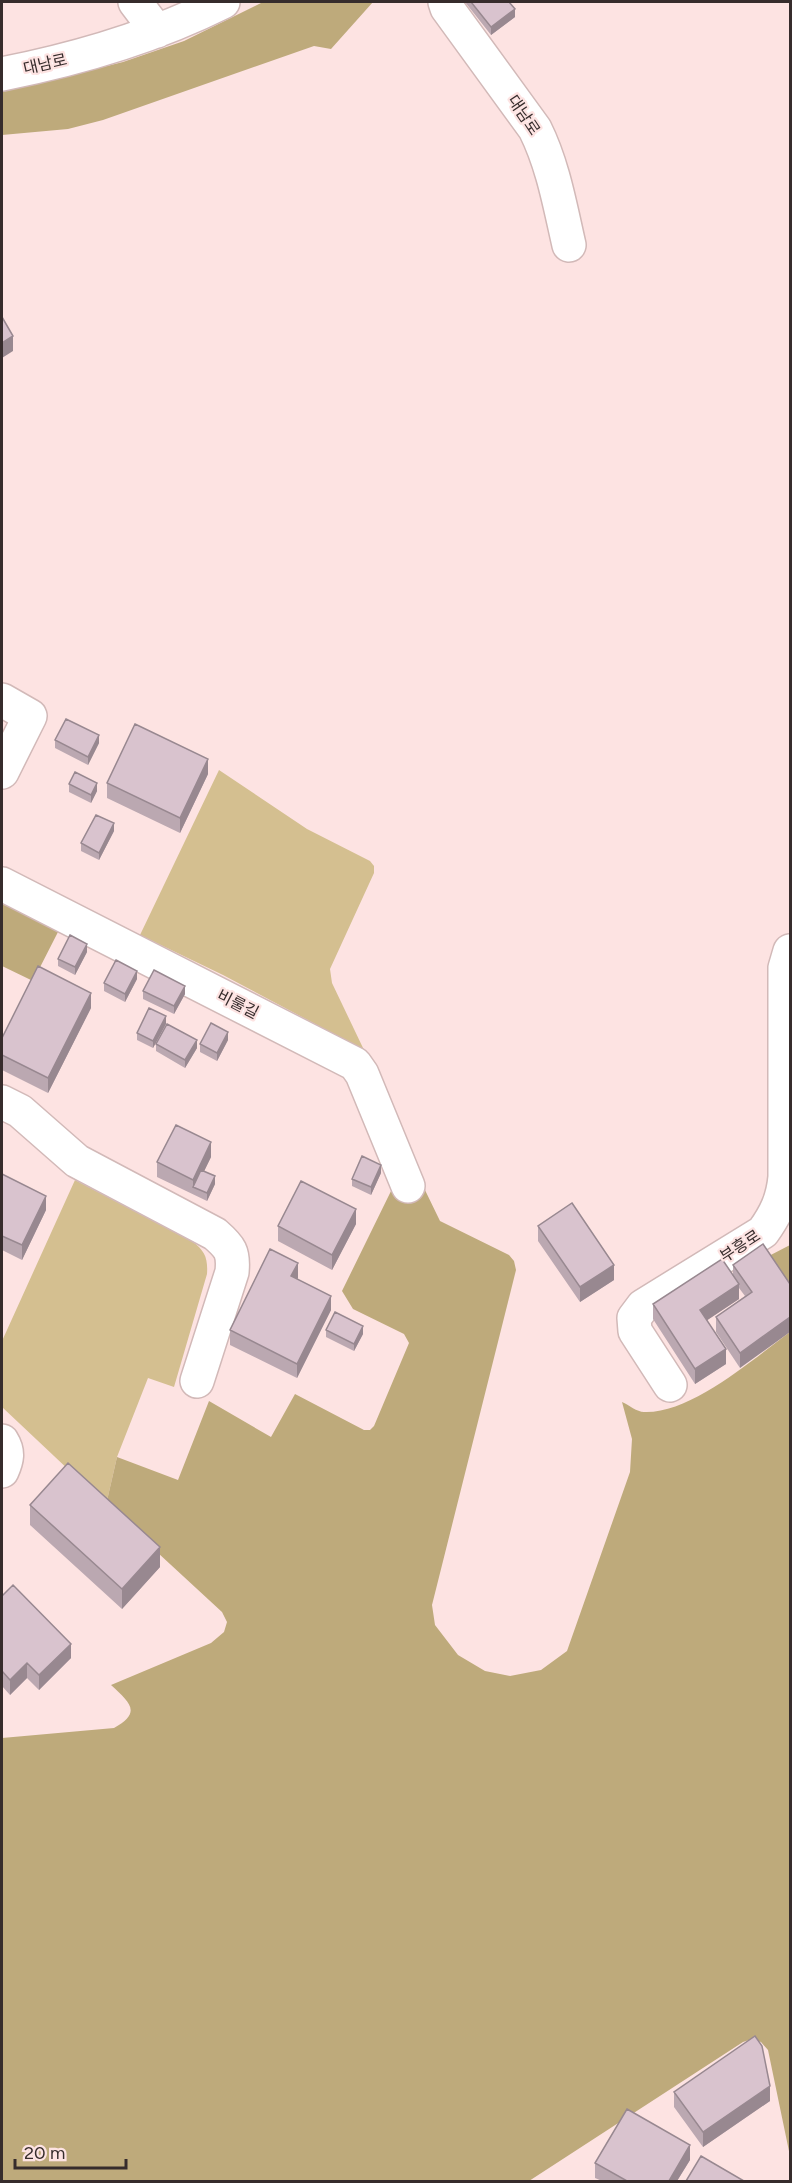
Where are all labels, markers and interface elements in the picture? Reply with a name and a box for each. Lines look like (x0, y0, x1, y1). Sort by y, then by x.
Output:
street label: 대남로 (21, 50, 69, 78)
street label: 대남로 (504, 91, 544, 139)
street label: 비룰길 (214, 986, 262, 1022)
street label: 부흥로 (716, 1226, 764, 1266)
scale bar (15, 2132, 126, 2170)
text: 20 m (24, 2142, 65, 2164)

